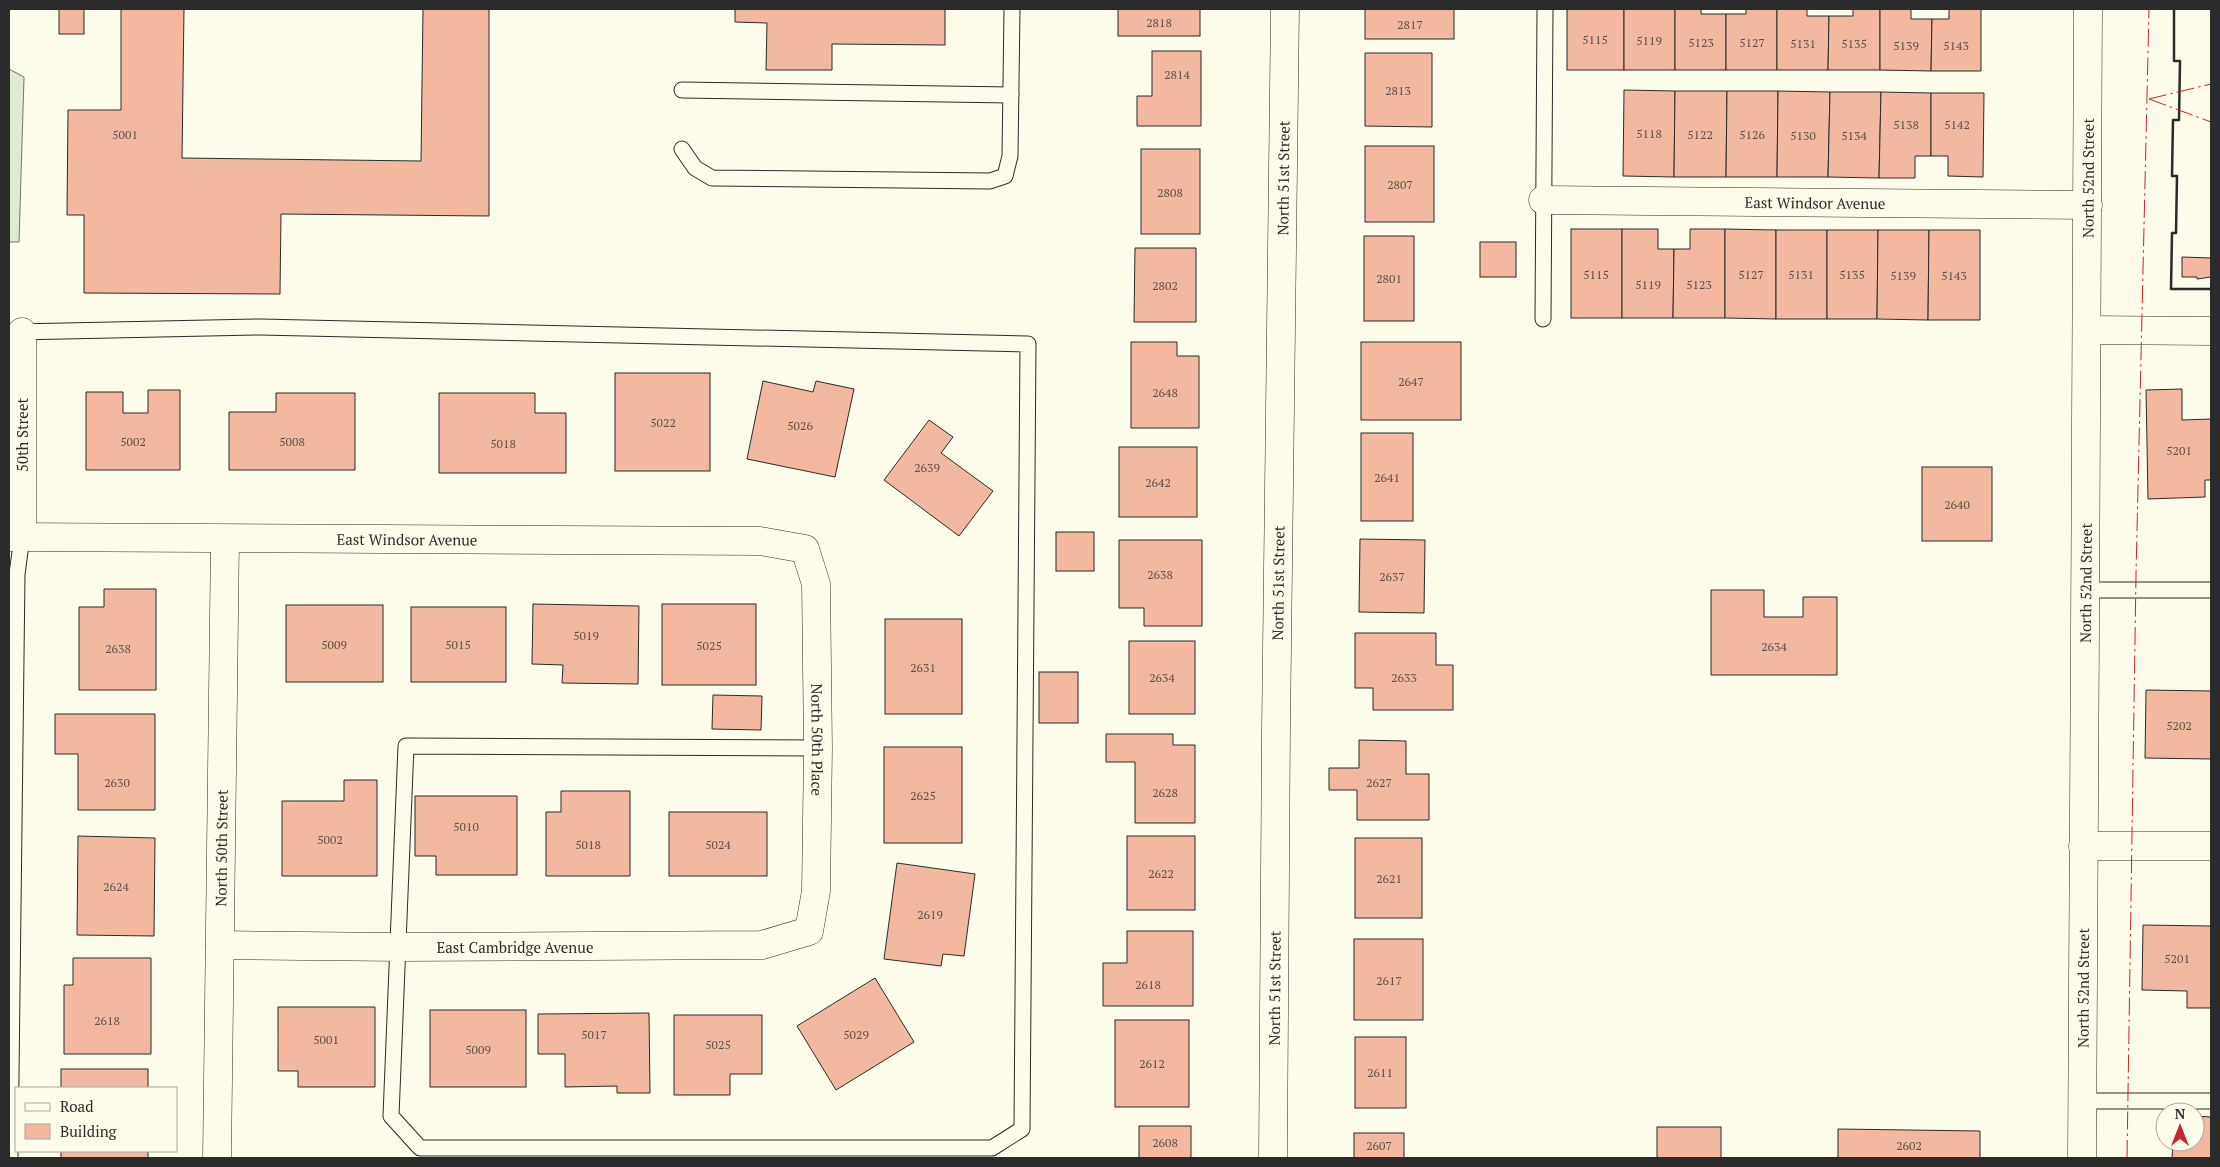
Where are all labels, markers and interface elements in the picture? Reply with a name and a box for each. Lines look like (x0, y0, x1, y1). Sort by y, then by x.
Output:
house number: 2818 (1146, 15, 1172, 30)
house number: 2817 (1397, 17, 1423, 32)
house number: 5115 (1582, 32, 1608, 47)
house number: 5119 (1636, 33, 1662, 48)
house number: 5123 (1688, 35, 1714, 50)
house number: 5127 (1739, 35, 1765, 50)
house number: 5131 (1790, 36, 1816, 51)
house number: 5135 (1841, 36, 1867, 51)
house number: 5139 (1893, 38, 1919, 53)
house number: 5143 (1943, 38, 1969, 53)
house number: 2814 (1164, 67, 1190, 82)
house number: 2813 (1385, 83, 1411, 98)
house number: 5138 (1893, 117, 1919, 132)
house number: 5142 (1944, 117, 1970, 132)
street label: North 52nd Street (2077, 118, 2098, 238)
street label: North 51st Street (1272, 120, 1294, 236)
house number: 5118 (1636, 126, 1662, 141)
house number: 5001 (112, 127, 138, 142)
house number: 5122 (1687, 127, 1713, 142)
house number: 5126 (1739, 127, 1765, 142)
house number: 5130 (1790, 128, 1816, 143)
house number: 5134 (1841, 128, 1867, 143)
house number: 2807 (1387, 177, 1413, 192)
house number: 2808 (1157, 185, 1183, 200)
street label: East Windsor Avenue (1744, 192, 1886, 213)
house number: 5115 (1583, 267, 1609, 282)
house number: 5127 (1738, 267, 1764, 282)
house number: 5131 (1788, 267, 1814, 282)
house number: 5135 (1839, 267, 1865, 282)
house number: 5139 (1890, 268, 1916, 283)
house number: 5143 (1941, 268, 1967, 283)
house number: 2801 (1376, 271, 1402, 286)
house number: 5119 (1635, 277, 1661, 292)
house number: 5123 (1686, 277, 1712, 292)
house number: 2802 (1152, 278, 1178, 293)
house number: 2647 (1398, 374, 1424, 389)
house number: 2648 (1152, 385, 1178, 400)
street label: 50th Street (12, 398, 32, 472)
house number: 5022 (650, 415, 676, 430)
house number: 5026 (787, 418, 813, 433)
house number: 5002 (120, 434, 146, 449)
house number: 5008 (279, 434, 305, 449)
house number: 5018 (490, 436, 516, 451)
house number: 5201 (2166, 443, 2192, 458)
house number: 2639 (914, 460, 940, 475)
house number: 2641 (1374, 470, 1400, 485)
house number: 2642 (1145, 475, 1171, 490)
house number: 2640 (1944, 497, 1970, 512)
street label: North 52nd Street (2075, 522, 2096, 643)
street label: North 51st Street (1267, 525, 1289, 641)
street label: East Windsor Avenue (336, 529, 478, 549)
house number: 2638 (1147, 567, 1173, 582)
house number: 2637 (1379, 569, 1405, 584)
house number: 5019 (573, 628, 599, 643)
house number: 5009 (321, 637, 347, 652)
house number: 5015 (445, 637, 471, 652)
house number: 5025 (696, 638, 722, 653)
house number: 2634 (1761, 639, 1787, 654)
house number: 2638 (105, 641, 131, 656)
house number: 2631 (910, 660, 936, 675)
house number: 2634 (1149, 670, 1175, 685)
house number: 2633 (1391, 670, 1417, 685)
street label: North 50th Place (807, 683, 828, 796)
house number: 5202 (2166, 718, 2192, 733)
house number: 2630 (104, 775, 130, 790)
house number: 2627 (1366, 775, 1392, 790)
house number: 2628 (1152, 785, 1178, 800)
house number: 2625 (910, 788, 936, 803)
street label: North 50th Street (210, 789, 232, 907)
house number: 5010 (453, 819, 479, 834)
house number: 5002 (317, 832, 343, 847)
house number: 5018 (575, 837, 601, 852)
house number: 5024 (705, 837, 731, 852)
house number: 2622 (1148, 866, 1174, 881)
house number: 2621 (1376, 871, 1402, 886)
house number: 2624 (103, 879, 129, 894)
house number: 2619 (917, 907, 943, 922)
street label: North 52nd Street (2072, 927, 2093, 1048)
street label: North 51st Street (1264, 930, 1285, 1046)
street label: East Cambridge Avenue (437, 937, 593, 957)
house number: 5201 (2164, 951, 2190, 966)
house number: 2617 (1376, 973, 1402, 988)
house number: 2618 (1135, 977, 1161, 992)
house number: 2618 (94, 1013, 120, 1028)
house number: 5017 (581, 1027, 607, 1042)
house number: 5029 (843, 1027, 869, 1042)
house number: 5001 (313, 1032, 339, 1047)
house number: 5025 (705, 1037, 731, 1052)
house number: 5009 (465, 1042, 491, 1057)
house number: 2612 (1139, 1056, 1165, 1071)
house number: 2611 (1367, 1065, 1393, 1080)
legend (15, 1087, 178, 1152)
text: Road (60, 1096, 93, 1116)
north arrow (2155, 1102, 2205, 1152)
text: N (2175, 1104, 2186, 1123)
text: Building (60, 1121, 118, 1141)
house number: 2608 (1152, 1135, 1178, 1150)
house number: 2607 (1366, 1138, 1392, 1153)
house number: 2602 (1896, 1138, 1922, 1153)

